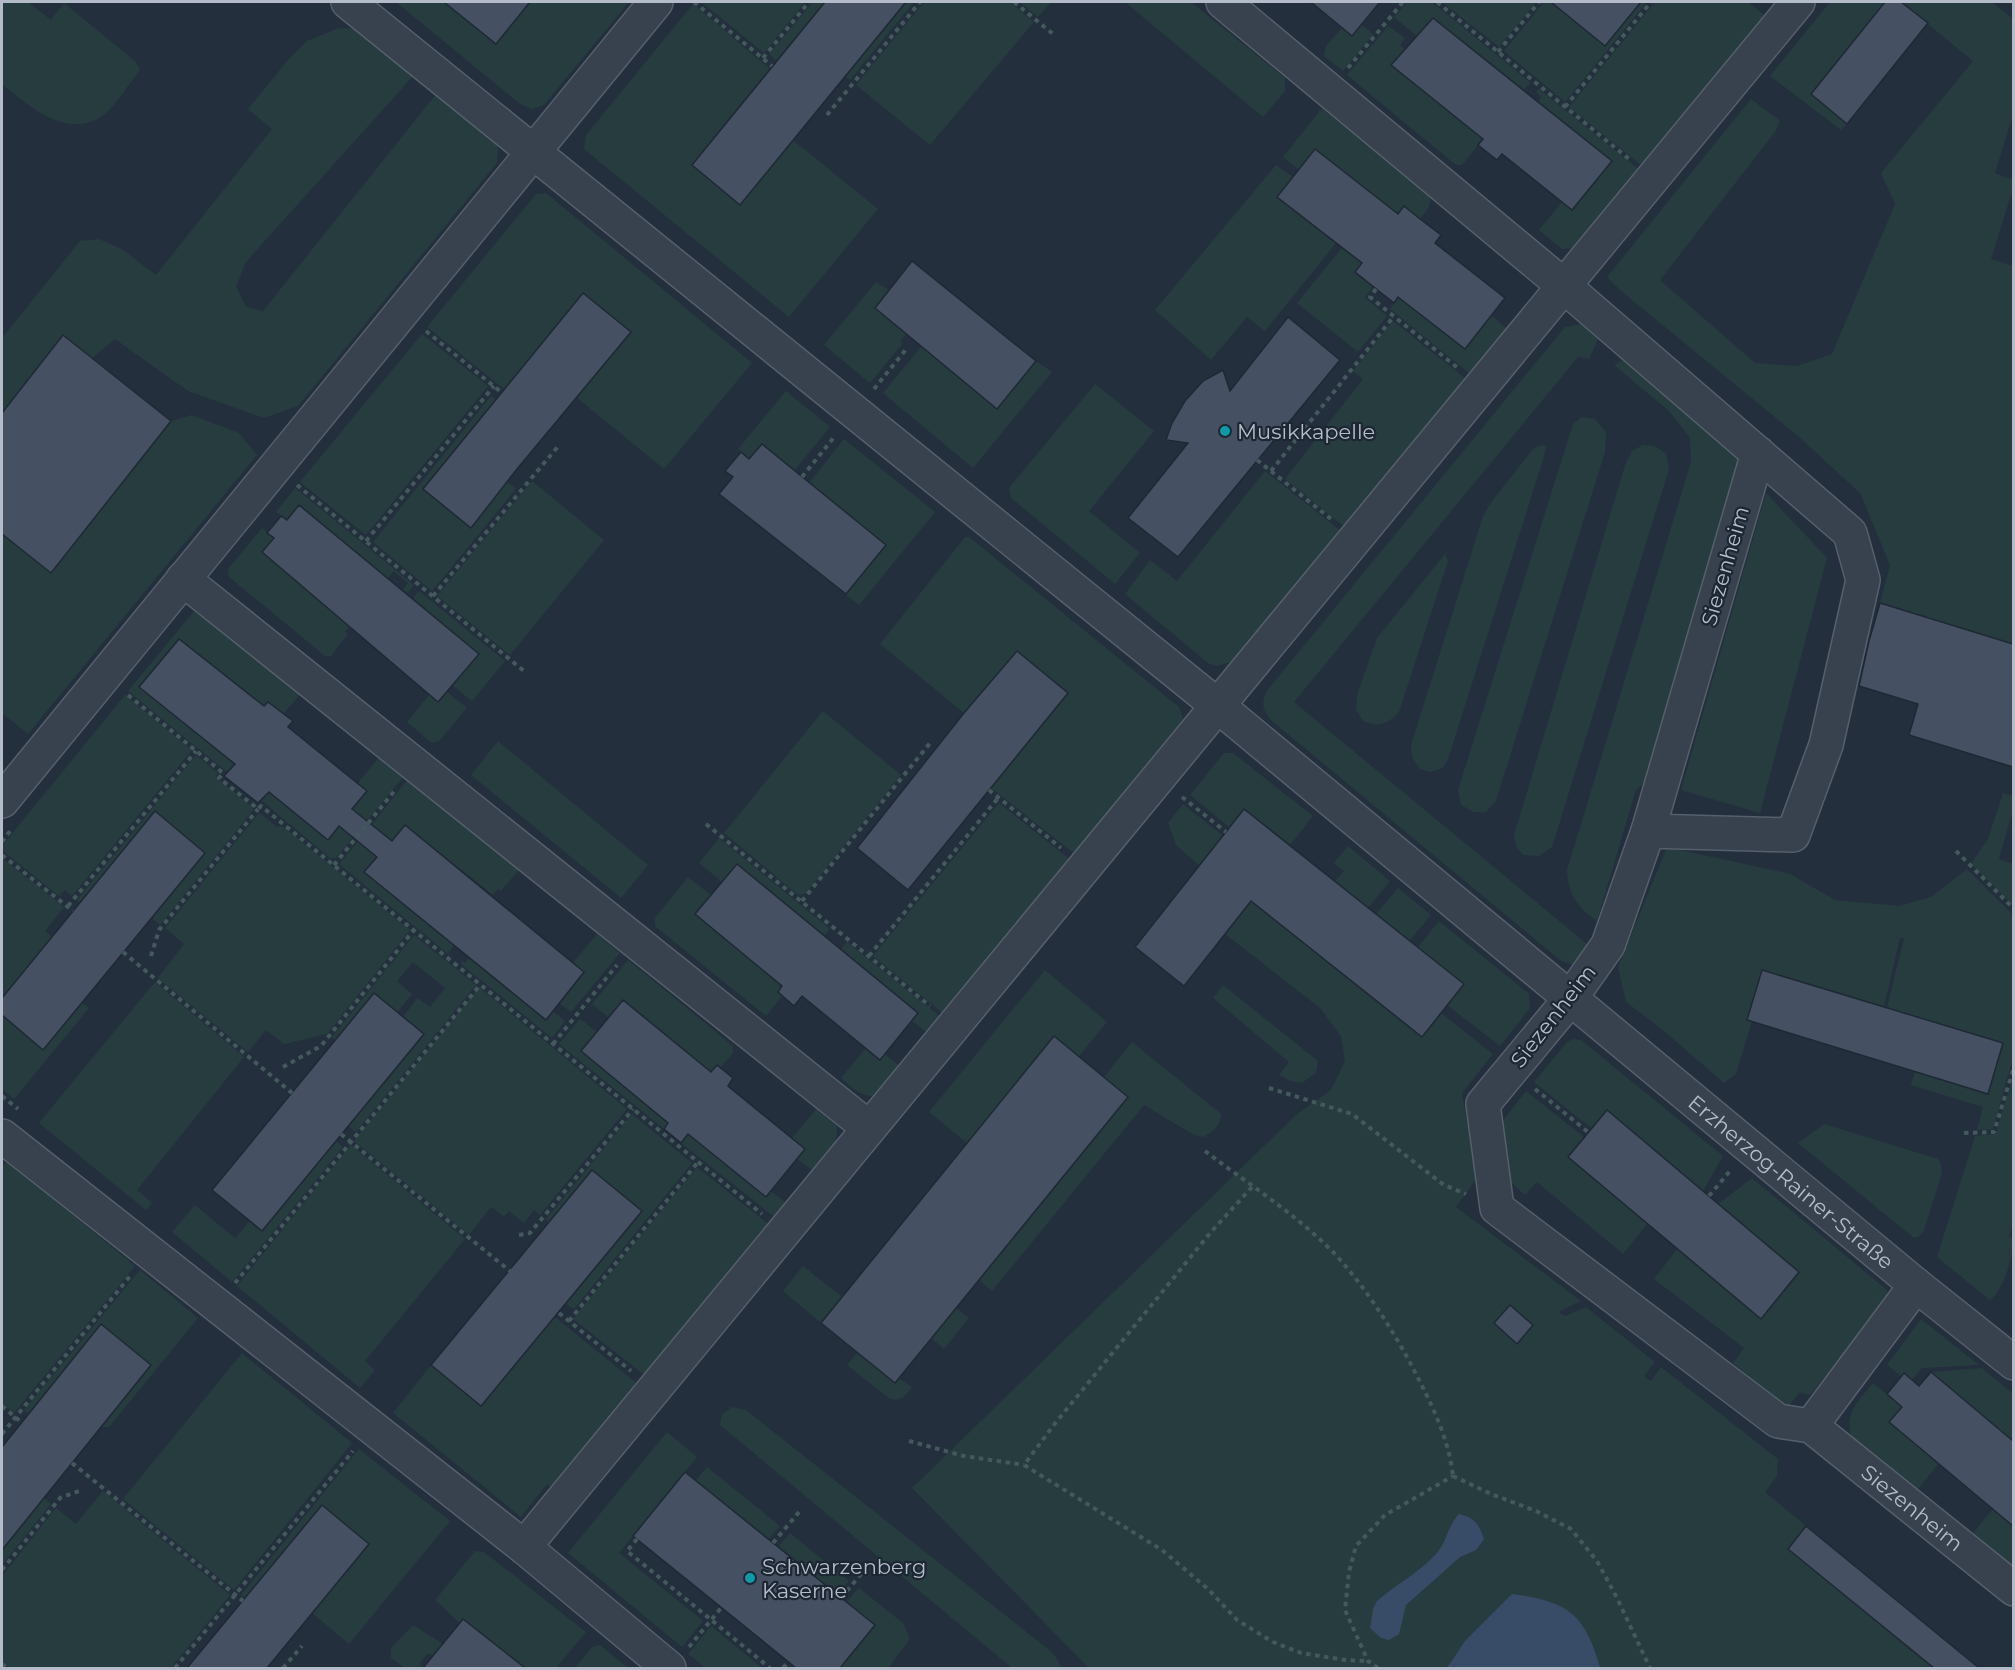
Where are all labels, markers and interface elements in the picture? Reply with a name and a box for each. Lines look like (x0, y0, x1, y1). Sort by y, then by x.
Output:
place label: Musikkapelle (1237, 419, 1375, 444)
marker: Musikkapelle (1218, 424, 1232, 438)
street label: Siezenheim (1696, 503, 1754, 629)
street label: Siezenheim (1505, 960, 1601, 1072)
street label: Erzherzog-Rainer-Straße (1684, 1089, 1899, 1274)
street label: Siezenheim (1857, 1459, 1968, 1556)
place label: Schwarzenberg Kaserne (762, 1554, 926, 1603)
marker: Schwarzenberg Kaserne (743, 1571, 757, 1585)

